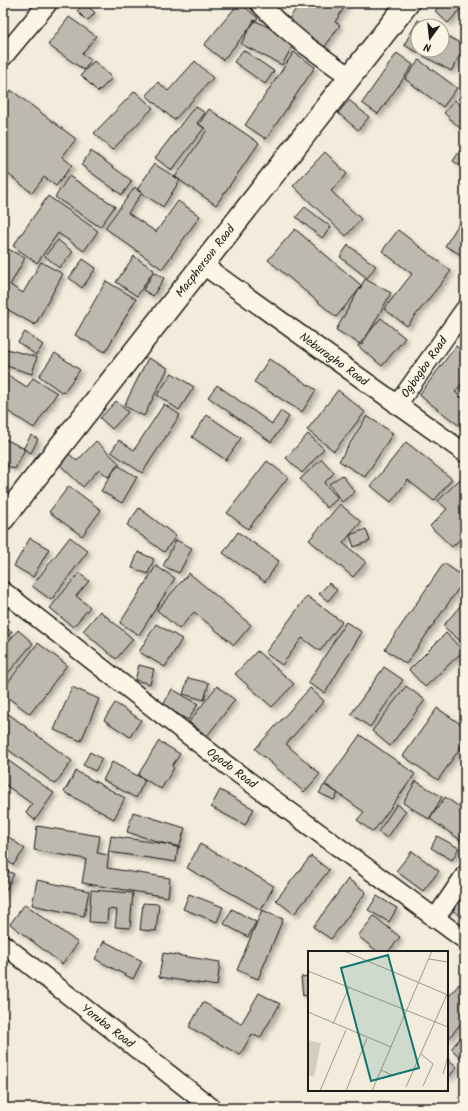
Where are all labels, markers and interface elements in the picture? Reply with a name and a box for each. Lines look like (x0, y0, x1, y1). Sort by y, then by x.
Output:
north arrow (410, 18, 450, 58)
text: N (422, 37, 433, 56)
street label: Macpherson Road (171, 220, 241, 302)
street label: Neburagho Road (295, 328, 373, 392)
street label: Ogbogbo Road (396, 332, 453, 402)
street label: Ogodo Road (203, 743, 262, 794)
inset map (308, 951, 448, 1091)
street label: Yoruba Road (77, 1000, 139, 1054)

